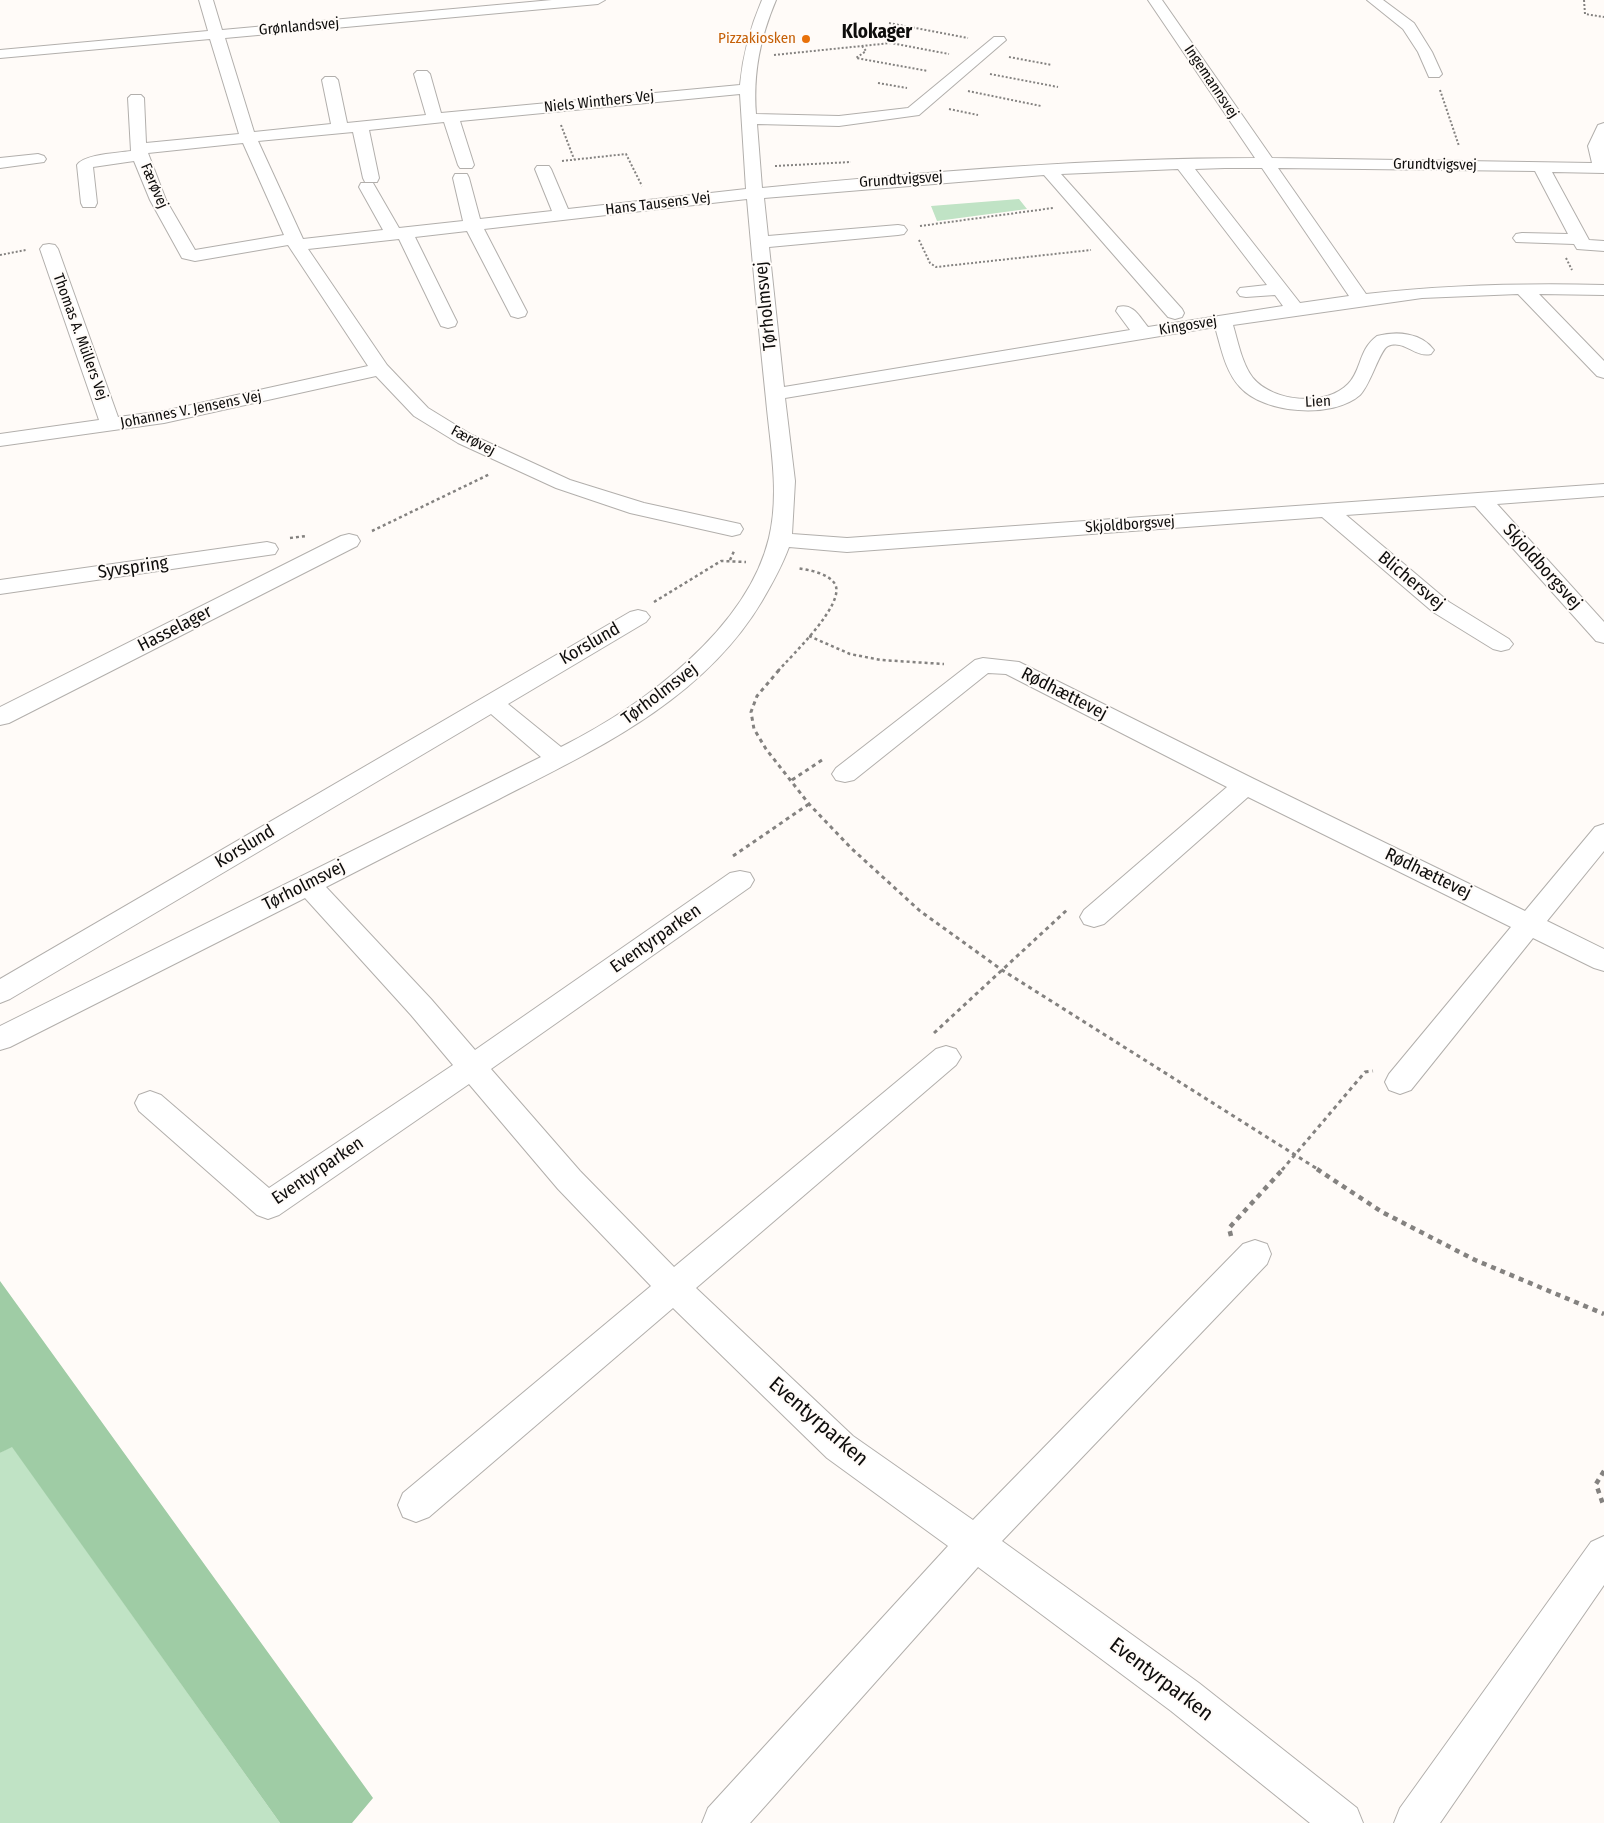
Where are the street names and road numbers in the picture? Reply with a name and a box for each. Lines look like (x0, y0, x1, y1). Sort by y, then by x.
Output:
street label: Grønlandsvej (258, 15, 340, 39)
street label: Ingemannsvej (1180, 42, 1242, 122)
street label: Niels Winthers Vej (543, 87, 655, 117)
street label: Grundtvigsvej (1393, 155, 1477, 175)
street label: Færøvej (136, 161, 172, 211)
street label: Grundtvigsvej (859, 168, 943, 192)
street label: Hans Tausens Vej (604, 189, 712, 219)
street label: Tørholmsvej (751, 260, 781, 352)
street label: Thomas A. Müllers Vej (49, 271, 111, 403)
street label: Kingosvej (1158, 313, 1218, 339)
street label: Johannes V. Jensens Vej (119, 387, 263, 433)
street label: Lien (1305, 392, 1331, 412)
street label: Færøvej (448, 422, 498, 460)
street label: Skjoldborgsvej (1085, 513, 1175, 537)
street label: Skjoldborgsvej (1498, 520, 1586, 614)
street label: Blichersvej (1373, 547, 1449, 615)
street label: Syvspring (96, 552, 170, 584)
street label: Hasselager (134, 601, 216, 657)
street label: Korslund (556, 618, 624, 670)
street label: Tørholmsvej (618, 658, 702, 730)
street label: Rødhættevej (1017, 663, 1111, 725)
street label: Korslund (211, 821, 279, 873)
street label: Rødhættevej (1381, 844, 1475, 904)
street label: Tørholmsvej (259, 856, 349, 916)
street label: Eventyrparken (607, 900, 705, 978)
street label: Eventyrparken (268, 1133, 368, 1209)
street label: Eventyrparken (763, 1372, 873, 1472)
street label: Eventyrparken (1104, 1633, 1218, 1727)

